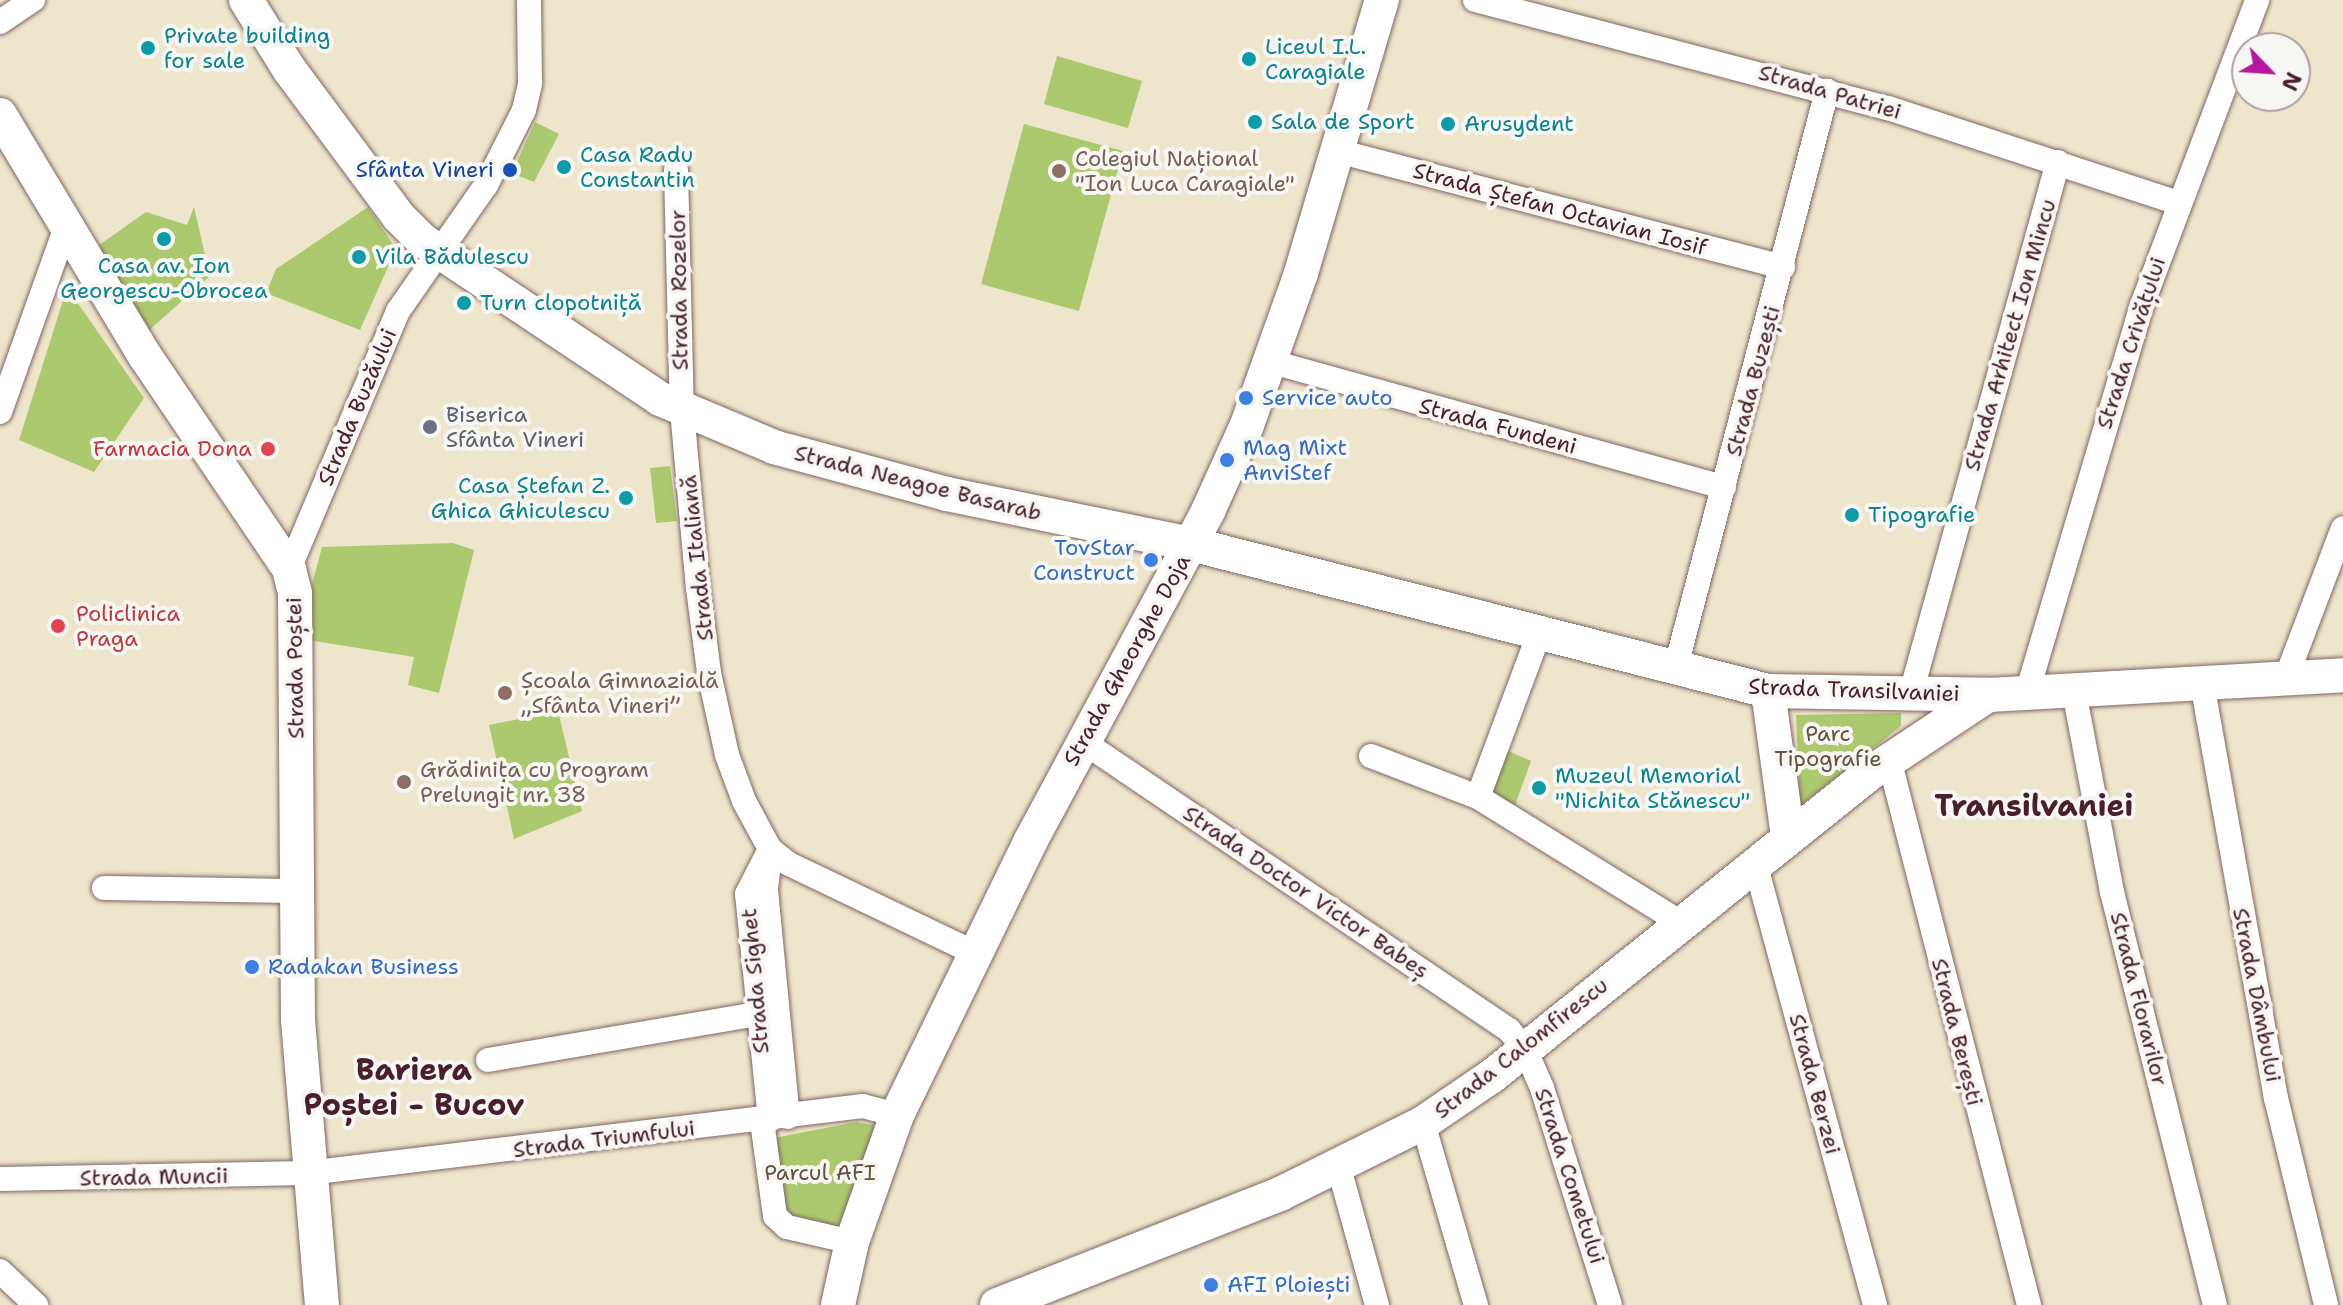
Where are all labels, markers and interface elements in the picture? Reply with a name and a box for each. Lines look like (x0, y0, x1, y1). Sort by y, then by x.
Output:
place label: Private building for sale (164, 22, 330, 74)
north arrow (2231, 32, 2311, 112)
place label: Liceul I.L. Caragiale (1265, 33, 1366, 84)
marker: Private building for sale (139, 39, 157, 57)
marker: Liceul I.L. Caragiale (1240, 50, 1258, 68)
street label: Strada Patriei (1756, 59, 1904, 125)
text: N (2275, 67, 2308, 96)
place label: Sala de Sport (1271, 109, 1415, 135)
place label: Arusydent (1464, 111, 1574, 137)
marker: Sala de Sport (1246, 113, 1264, 131)
marker: Arusydent (1439, 115, 1457, 133)
place label: Casa Radu Constantin (580, 141, 695, 192)
place label: Colegiul Național "Ion Luca Caragiale" (1075, 145, 1295, 196)
place label: Sfânta Vineri (356, 157, 494, 183)
street label: Strada Ștefan Octavian Iosif (1410, 157, 1710, 261)
marker: Casa Radu Constantin (555, 158, 573, 176)
marker: Sfânta Vineri (501, 161, 519, 179)
marker: Colegiul Național "Ion Luca Caragiale" (1050, 162, 1068, 180)
street label: Strada Arhitect Ion Mincu (1959, 196, 2061, 474)
street label: Strada Rozelor (664, 209, 694, 371)
marker: Casa av. Ion Georgescu-Obrocea (155, 230, 173, 248)
place label: Vila Bădulescu (375, 244, 529, 270)
marker: Vila Bădulescu (350, 248, 368, 266)
place label: Casa av. Ion Georgescu-Obrocea (60, 252, 268, 304)
street label: Strada Crivățului (2091, 254, 2171, 432)
place label: Turn clopotniță (480, 290, 641, 316)
marker: Turn clopotniță (455, 294, 473, 312)
street label: Strada Buzești (1720, 303, 1786, 459)
street label: Strada Buzăului (312, 325, 402, 489)
place label: Service auto (1262, 385, 1393, 411)
marker: Service auto (1237, 389, 1255, 407)
street label: Strada Fundeni (1416, 392, 1580, 460)
place label: Biserica Sfânta Vineri (446, 401, 584, 452)
marker: Biserica Sfânta Vineri (421, 418, 439, 436)
place label: Mag Mixt AnviStef (1243, 434, 1347, 486)
place label: Farmacia Dona (93, 436, 252, 462)
marker: Farmacia Dona (259, 440, 277, 458)
street label: Strada Neagoe Basarab (792, 440, 1044, 526)
marker: Mag Mixt AnviStef (1218, 451, 1236, 469)
place label: Casa Ștefan Z. Ghica Ghiculescu (431, 472, 610, 524)
street label: Strada Italiană (675, 474, 719, 642)
marker: Casa Ștefan Z. Ghica Ghiculescu (617, 489, 635, 507)
place label: Tipografie (1868, 502, 1976, 528)
marker: Tipografie (1843, 506, 1861, 524)
place label: TovStar Construct (1033, 534, 1135, 586)
street label: Strada Gheorghe Doja (1058, 550, 1196, 770)
marker: TovStar Construct (1142, 551, 1160, 569)
street label: Strada Poștei (281, 597, 309, 739)
place label: Policlinica Praga (76, 600, 180, 652)
marker: Policlinica Praga (47, 615, 69, 637)
place label: Școala Gimnazială ,,Sfânta Vineri” (521, 667, 719, 718)
street label: Strada Transilvaniei (1748, 673, 1960, 707)
marker: Școala Gimnazială ,,Sfânta Vineri” (496, 684, 514, 702)
park label: Parc Tipografie (1774, 720, 1882, 772)
place label: Grădinița cu Program Prelungit nr. 38 (420, 756, 649, 808)
place label: Muzeul Memorial "Nichita Stănescu" (1555, 762, 1750, 814)
marker: Grădinița cu Program Prelungit nr. 38 (395, 773, 413, 791)
marker: Muzeul Memorial "Nichita Stănescu" (1530, 779, 1548, 797)
district label: Transilvaniei (1934, 788, 2134, 824)
street label: Strada Doctor Victor Babeș (1178, 800, 1434, 984)
street label: Strada Dâmbului (2227, 906, 2287, 1084)
street label: Strada Sighet (735, 907, 775, 1055)
street label: Strada Florarilor (2105, 909, 2173, 1089)
place label: Radakan Business (268, 954, 459, 980)
street label: Strada Berești (1926, 956, 1988, 1108)
marker: Radakan Business (243, 958, 261, 976)
street label: Strada Calomfirescu (1429, 972, 1613, 1124)
street label: Strada Berzei (1784, 1011, 1846, 1157)
district label: Bariera Poștei - Bucov (303, 1052, 525, 1122)
street label: Strada Cometului (1529, 1085, 1611, 1267)
street label: Strada Triumfului (511, 1115, 697, 1163)
park label: Parcul AFI (764, 1160, 876, 1186)
street label: Strada Muncii (79, 1163, 229, 1191)
place label: AFI Ploiești (1227, 1272, 1351, 1298)
marker: AFI Ploiești (1202, 1276, 1220, 1294)

